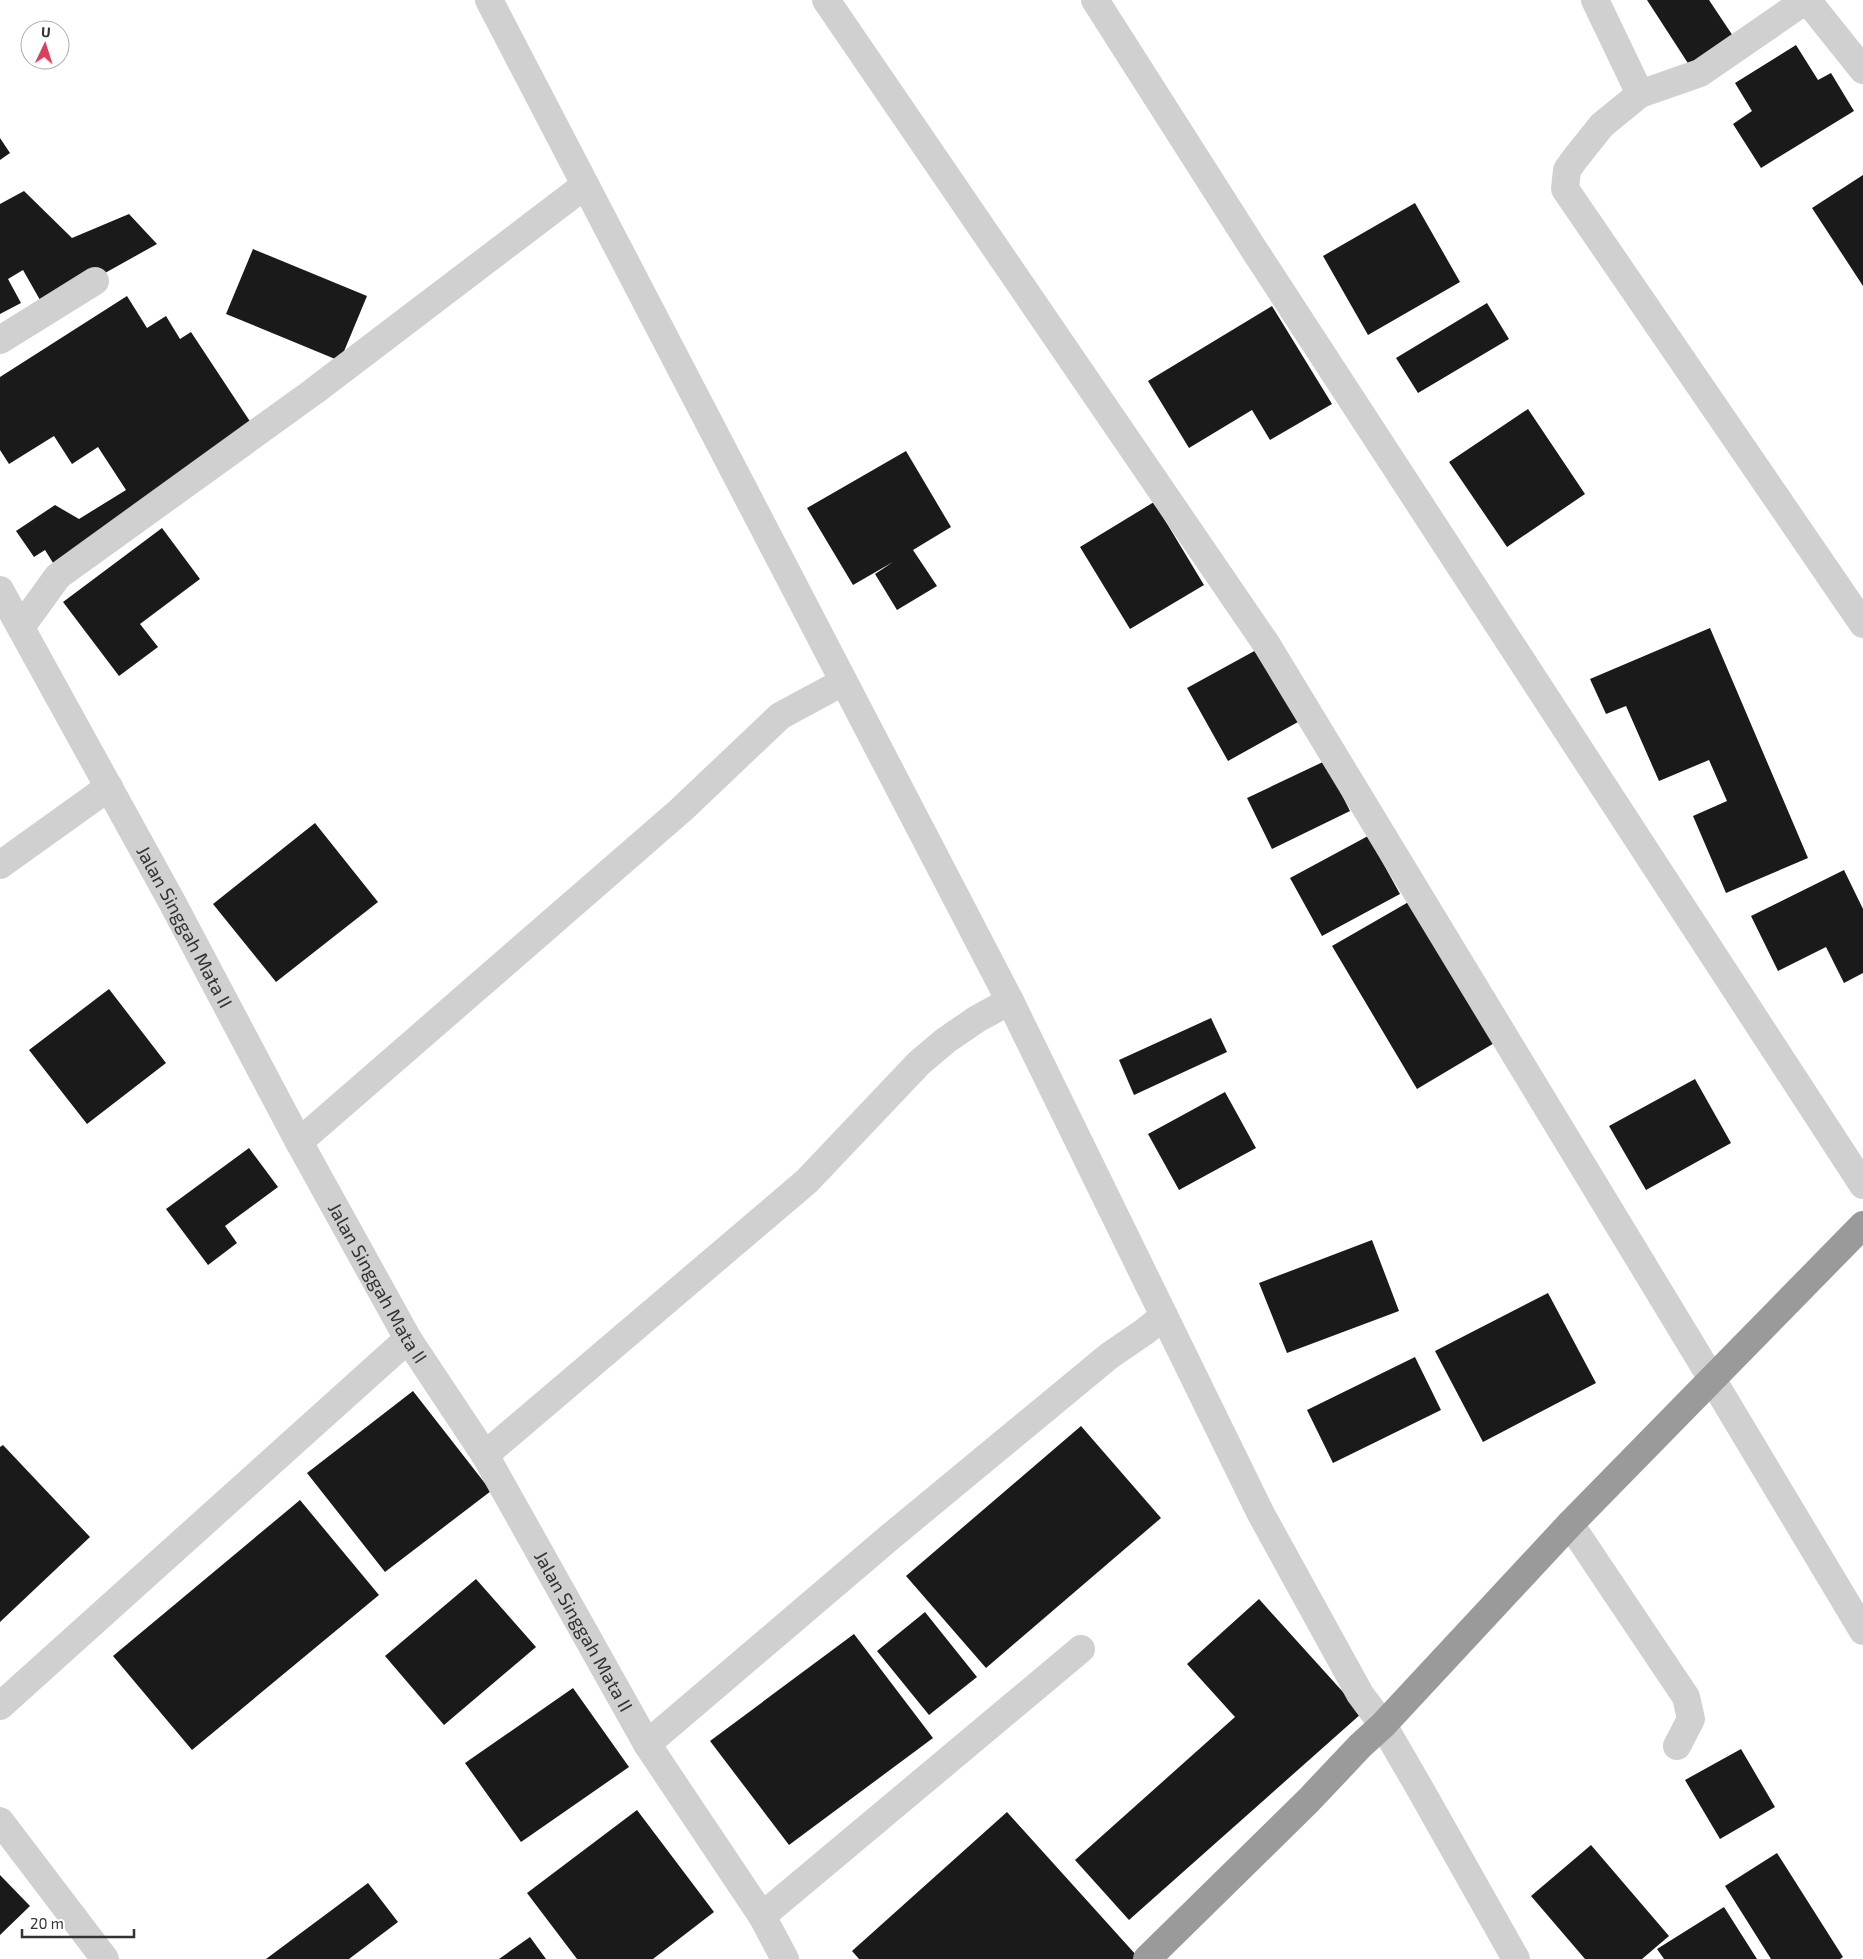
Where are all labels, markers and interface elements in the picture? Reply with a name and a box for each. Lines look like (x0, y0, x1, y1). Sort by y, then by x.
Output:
north arrow (20, 20, 70, 70)
text: U (41, 23, 51, 40)
street label: Jalan Singgah Mata II (132, 841, 238, 1011)
street label: Jalan Singgah Mata II (324, 1198, 433, 1367)
street label: Jalan Singgah Mata II (530, 1546, 638, 1715)
scale bar (22, 1906, 135, 1938)
text: 20 m (30, 1914, 64, 1932)

